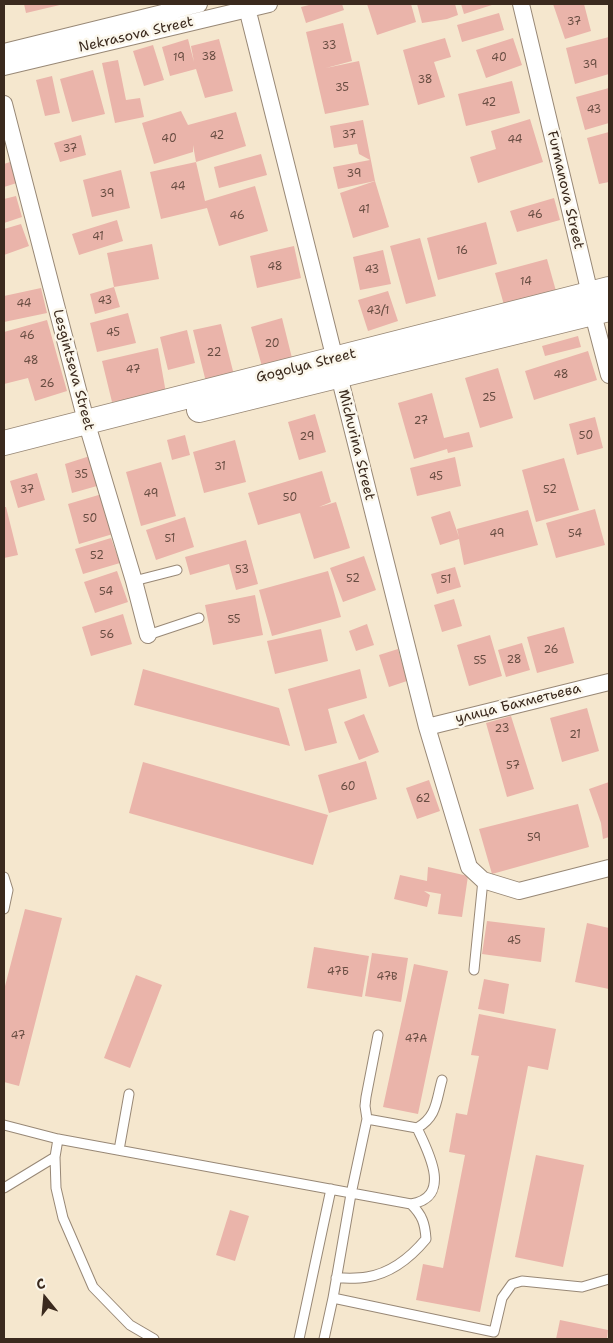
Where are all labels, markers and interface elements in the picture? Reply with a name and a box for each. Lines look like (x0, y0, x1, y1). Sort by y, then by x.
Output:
street label: Nekrasova Street (77, 14, 195, 56)
house number: 37 (567, 15, 581, 29)
house number: 33 (322, 39, 336, 53)
house number: 38 (201, 50, 217, 64)
house number: 19 (173, 51, 185, 65)
house number: 40 (491, 51, 507, 65)
house number: 39 (583, 58, 597, 72)
house number: 38 (417, 73, 433, 87)
house number: 35 (335, 81, 349, 95)
house number: 42 (482, 96, 496, 110)
house number: 43 (587, 103, 601, 117)
house number: 37 (342, 128, 356, 142)
house number: 42 (210, 129, 224, 143)
street label: Furmanova Street (543, 129, 587, 251)
house number: 40 (161, 132, 177, 146)
house number: 44 (507, 133, 523, 147)
house number: 37 (63, 142, 77, 156)
house number: 39 (347, 167, 361, 181)
house number: 44 (170, 180, 186, 194)
house number: 39 (100, 187, 114, 201)
house number: 41 (358, 203, 370, 217)
house number: 46 (527, 208, 543, 222)
house number: 46 (229, 209, 245, 223)
house number: 41 (92, 230, 104, 244)
house number: 16 (456, 244, 468, 258)
house number: 48 (267, 260, 283, 274)
house number: 43 (365, 263, 379, 277)
house number: 14 (520, 275, 532, 289)
house number: 43 (98, 294, 112, 308)
house number: 44 (16, 297, 32, 311)
house number: 43/1 (367, 304, 389, 318)
street label: Lesgintseva Street (49, 308, 97, 432)
house number: 45 (106, 326, 120, 340)
house number: 46 (19, 329, 35, 343)
house number: 20 (264, 337, 280, 351)
street label: Gogolya Street (254, 345, 358, 387)
house number: 22 (207, 346, 221, 360)
house number: 48 (23, 354, 39, 368)
house number: 47 (126, 363, 140, 377)
house number: 48 (553, 368, 569, 382)
house number: 26 (40, 377, 54, 391)
street label: Michurina Street (334, 388, 378, 502)
house number: 25 (482, 391, 496, 405)
house number: 27 (414, 414, 428, 428)
house number: 50 (579, 429, 593, 443)
house number: 29 (300, 430, 314, 444)
house number: 31 (214, 460, 226, 474)
house number: 35 (74, 468, 88, 482)
house number: 45 (429, 470, 443, 484)
house number: 37 (20, 483, 34, 497)
house number: 52 (543, 483, 557, 497)
house number: 49 (144, 487, 158, 501)
house number: 50 (283, 491, 297, 505)
house number: 50 (83, 512, 97, 526)
house number: 49 (490, 527, 504, 541)
house number: 54 (568, 527, 582, 541)
house number: 51 (165, 532, 175, 546)
house number: 52 (90, 549, 104, 563)
house number: 53 (235, 563, 249, 577)
house number: 52 (346, 572, 360, 586)
house number: 51 (441, 573, 451, 587)
house number: 54 (99, 585, 113, 599)
house number: 55 (227, 613, 241, 627)
house number: 56 (100, 628, 114, 642)
house number: 26 (544, 643, 558, 657)
house number: 28 (506, 653, 522, 667)
house number: 55 (473, 654, 487, 668)
street label: улица Бахметьева (454, 680, 582, 728)
house number: 23 (495, 722, 509, 736)
house number: 21 (569, 728, 581, 742)
house number: 57 (506, 759, 520, 773)
house number: 60 (340, 780, 356, 794)
house number: 62 (416, 792, 430, 806)
house number: 59 (527, 831, 541, 845)
house number: 45 (507, 934, 521, 948)
house number: 47Б (327, 965, 349, 979)
house number: 47В (376, 970, 398, 984)
house number: 47 (11, 1029, 25, 1043)
house number: 47А (405, 1032, 427, 1046)
north arrow (20, 1273, 70, 1323)
text: С (34, 1274, 47, 1294)

